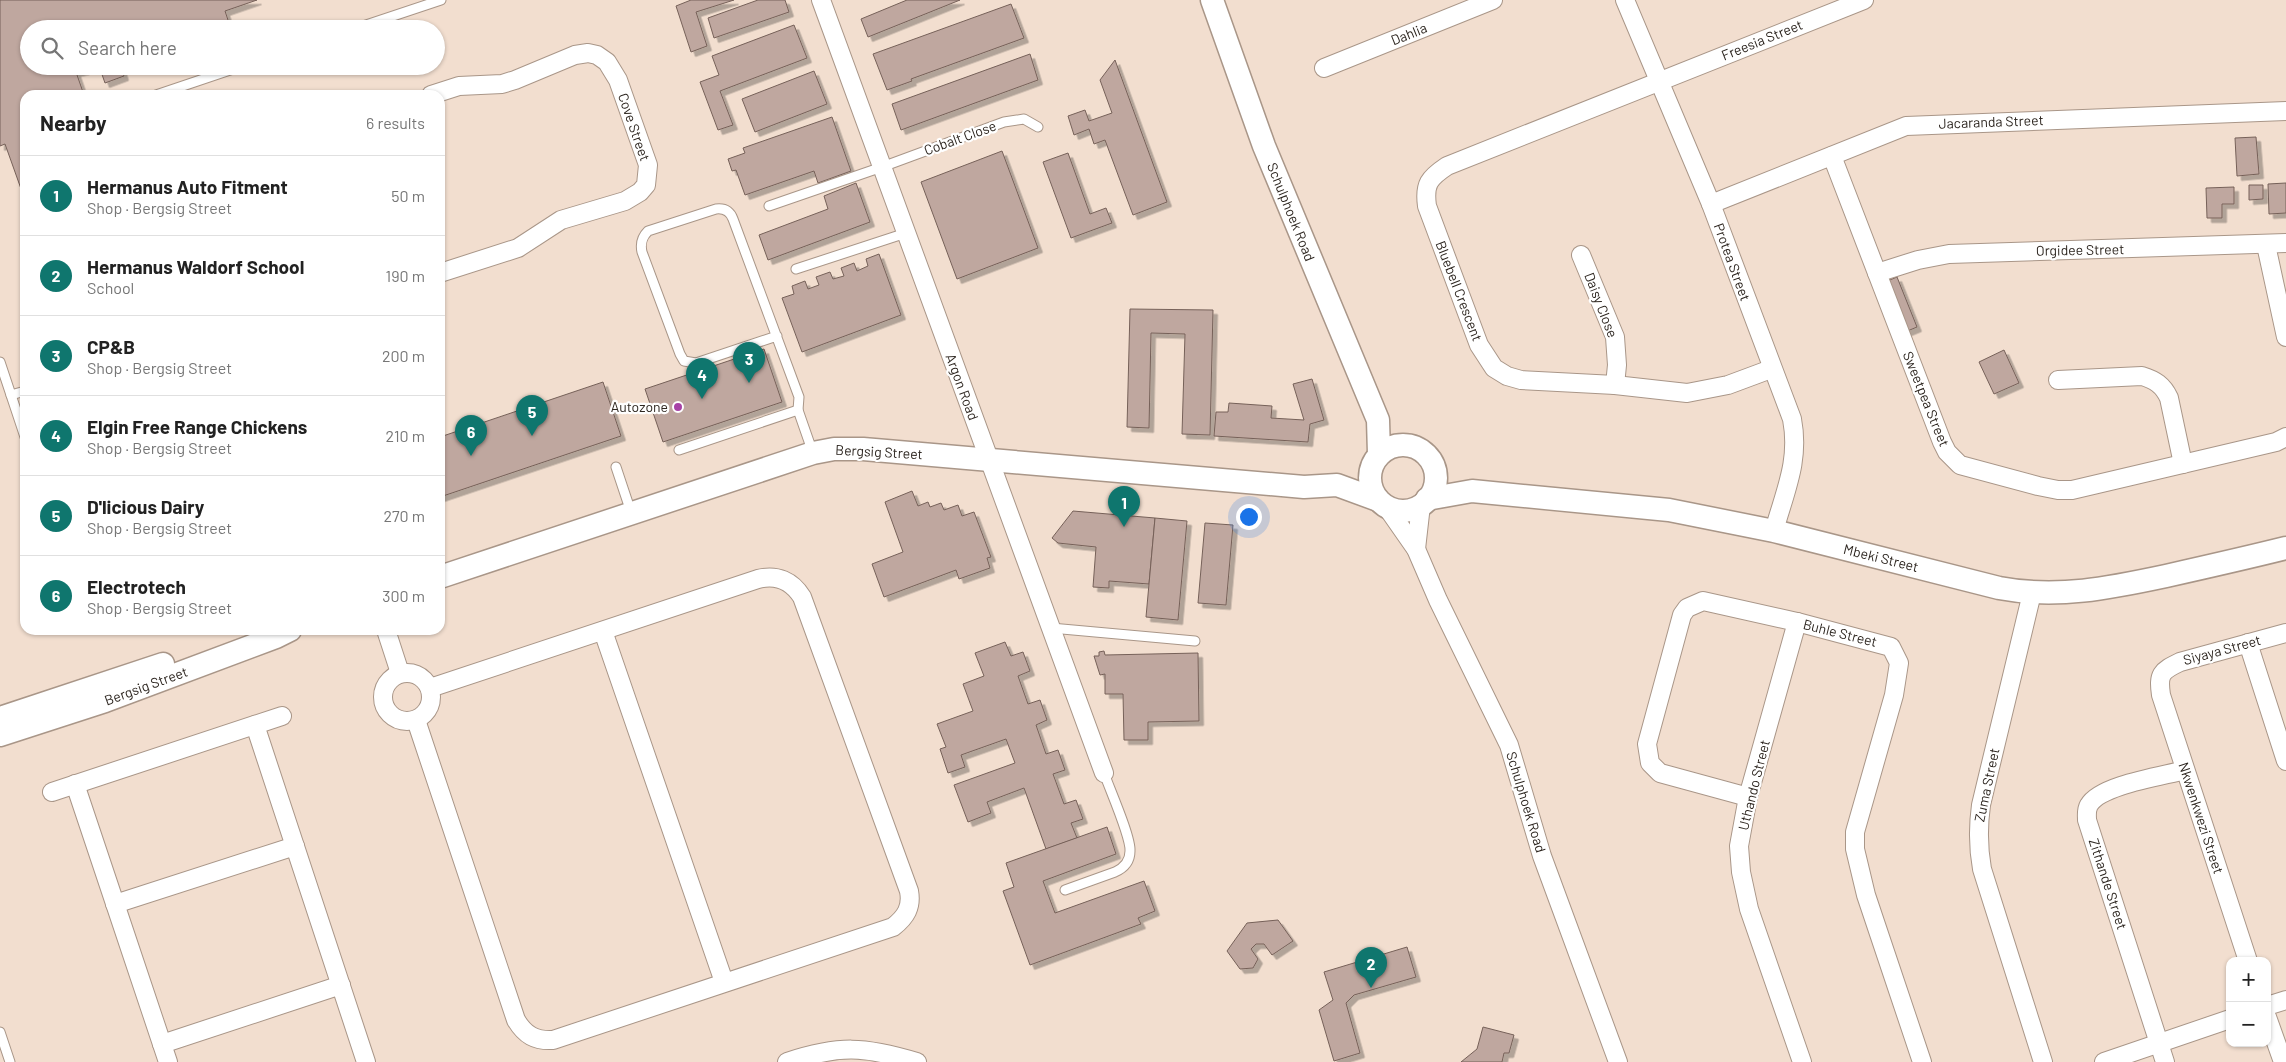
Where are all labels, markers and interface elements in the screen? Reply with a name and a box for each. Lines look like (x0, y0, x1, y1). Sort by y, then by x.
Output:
street label: Freesia Street (1719, 16, 1805, 64)
street label: Dahlia (1388, 19, 1429, 48)
search box (20, 20, 445, 75)
icon: search (38, 34, 66, 62)
text: Search here (78, 36, 177, 59)
street label: Cove Street (615, 91, 654, 163)
text: Nearby (40, 110, 106, 135)
street label: Jacaranda Street (1938, 111, 2044, 132)
text: 6 results (366, 113, 425, 132)
street label: Cobalt Close (921, 117, 998, 158)
street label: Schulphoek Road (1264, 160, 1319, 264)
text: Hermanus Auto Fitment (87, 175, 288, 198)
text: 1 (53, 186, 59, 205)
text: 50 m (391, 186, 425, 205)
text: Shop · Bergsig Street (87, 198, 232, 217)
street label: Protea Street (1711, 221, 1754, 303)
street label: Bluebell Crescent (1433, 238, 1486, 343)
street label: Orgidee Street (2036, 240, 2124, 259)
text: Hermanus Waldorf School (87, 255, 304, 278)
text: 2 (52, 266, 60, 285)
text: 190 m (386, 266, 425, 285)
street label: Daisy Close (1581, 270, 1622, 340)
text: School (87, 278, 134, 297)
text: CP&B (87, 335, 135, 358)
pin: 3 (733, 342, 765, 383)
text: 3 (52, 346, 60, 365)
text: 200 m (382, 346, 425, 365)
street label: Sweetpea Street (1900, 349, 1953, 449)
street label: Argon Road (943, 351, 982, 423)
text: Shop · Bergsig Street (87, 358, 232, 377)
pin: 4 (686, 358, 718, 399)
pin: 5 (516, 395, 548, 436)
place label: Autozone (611, 398, 668, 415)
marker: Autozone (672, 401, 684, 413)
text: Elgin Free Range Chickens (87, 415, 307, 438)
pin: 6 (455, 415, 487, 456)
text: 4 (51, 426, 61, 445)
text: 210 m (386, 426, 425, 445)
text: Shop · Bergsig Street (87, 438, 232, 457)
street label: Bergsig Street (835, 441, 923, 462)
pin: 1 (1108, 486, 1140, 527)
text: D'licious Dairy (87, 495, 204, 518)
your location (1236, 504, 1262, 530)
text: 5 (52, 506, 60, 525)
text: 270 m (383, 506, 425, 525)
text: Shop · Bergsig Street (87, 518, 232, 537)
street label: Mbeki Street (1842, 540, 1920, 575)
text: Electrotech (87, 575, 186, 598)
text: 6 (52, 586, 60, 605)
text: 300 m (382, 586, 425, 605)
text: Shop · Bergsig Street (87, 598, 232, 617)
street label: Buhle Street (1802, 615, 1879, 650)
street label: Siyaya Street (2181, 631, 2263, 668)
street label: Bergsig Street (102, 663, 190, 708)
street label: Uthando Street (1734, 738, 1773, 832)
street label: Zuma Street (1970, 746, 2003, 823)
street label: Schulphoek Road (1503, 749, 1550, 854)
street label: Nkwenkwezi Street (2175, 760, 2228, 876)
street label: Zithande Street (2086, 836, 2131, 931)
pin: 2 (1355, 947, 1387, 988)
map controls (2226, 957, 2271, 1047)
button: + (2226, 957, 2271, 1002)
button: − (2226, 1002, 2271, 1047)

